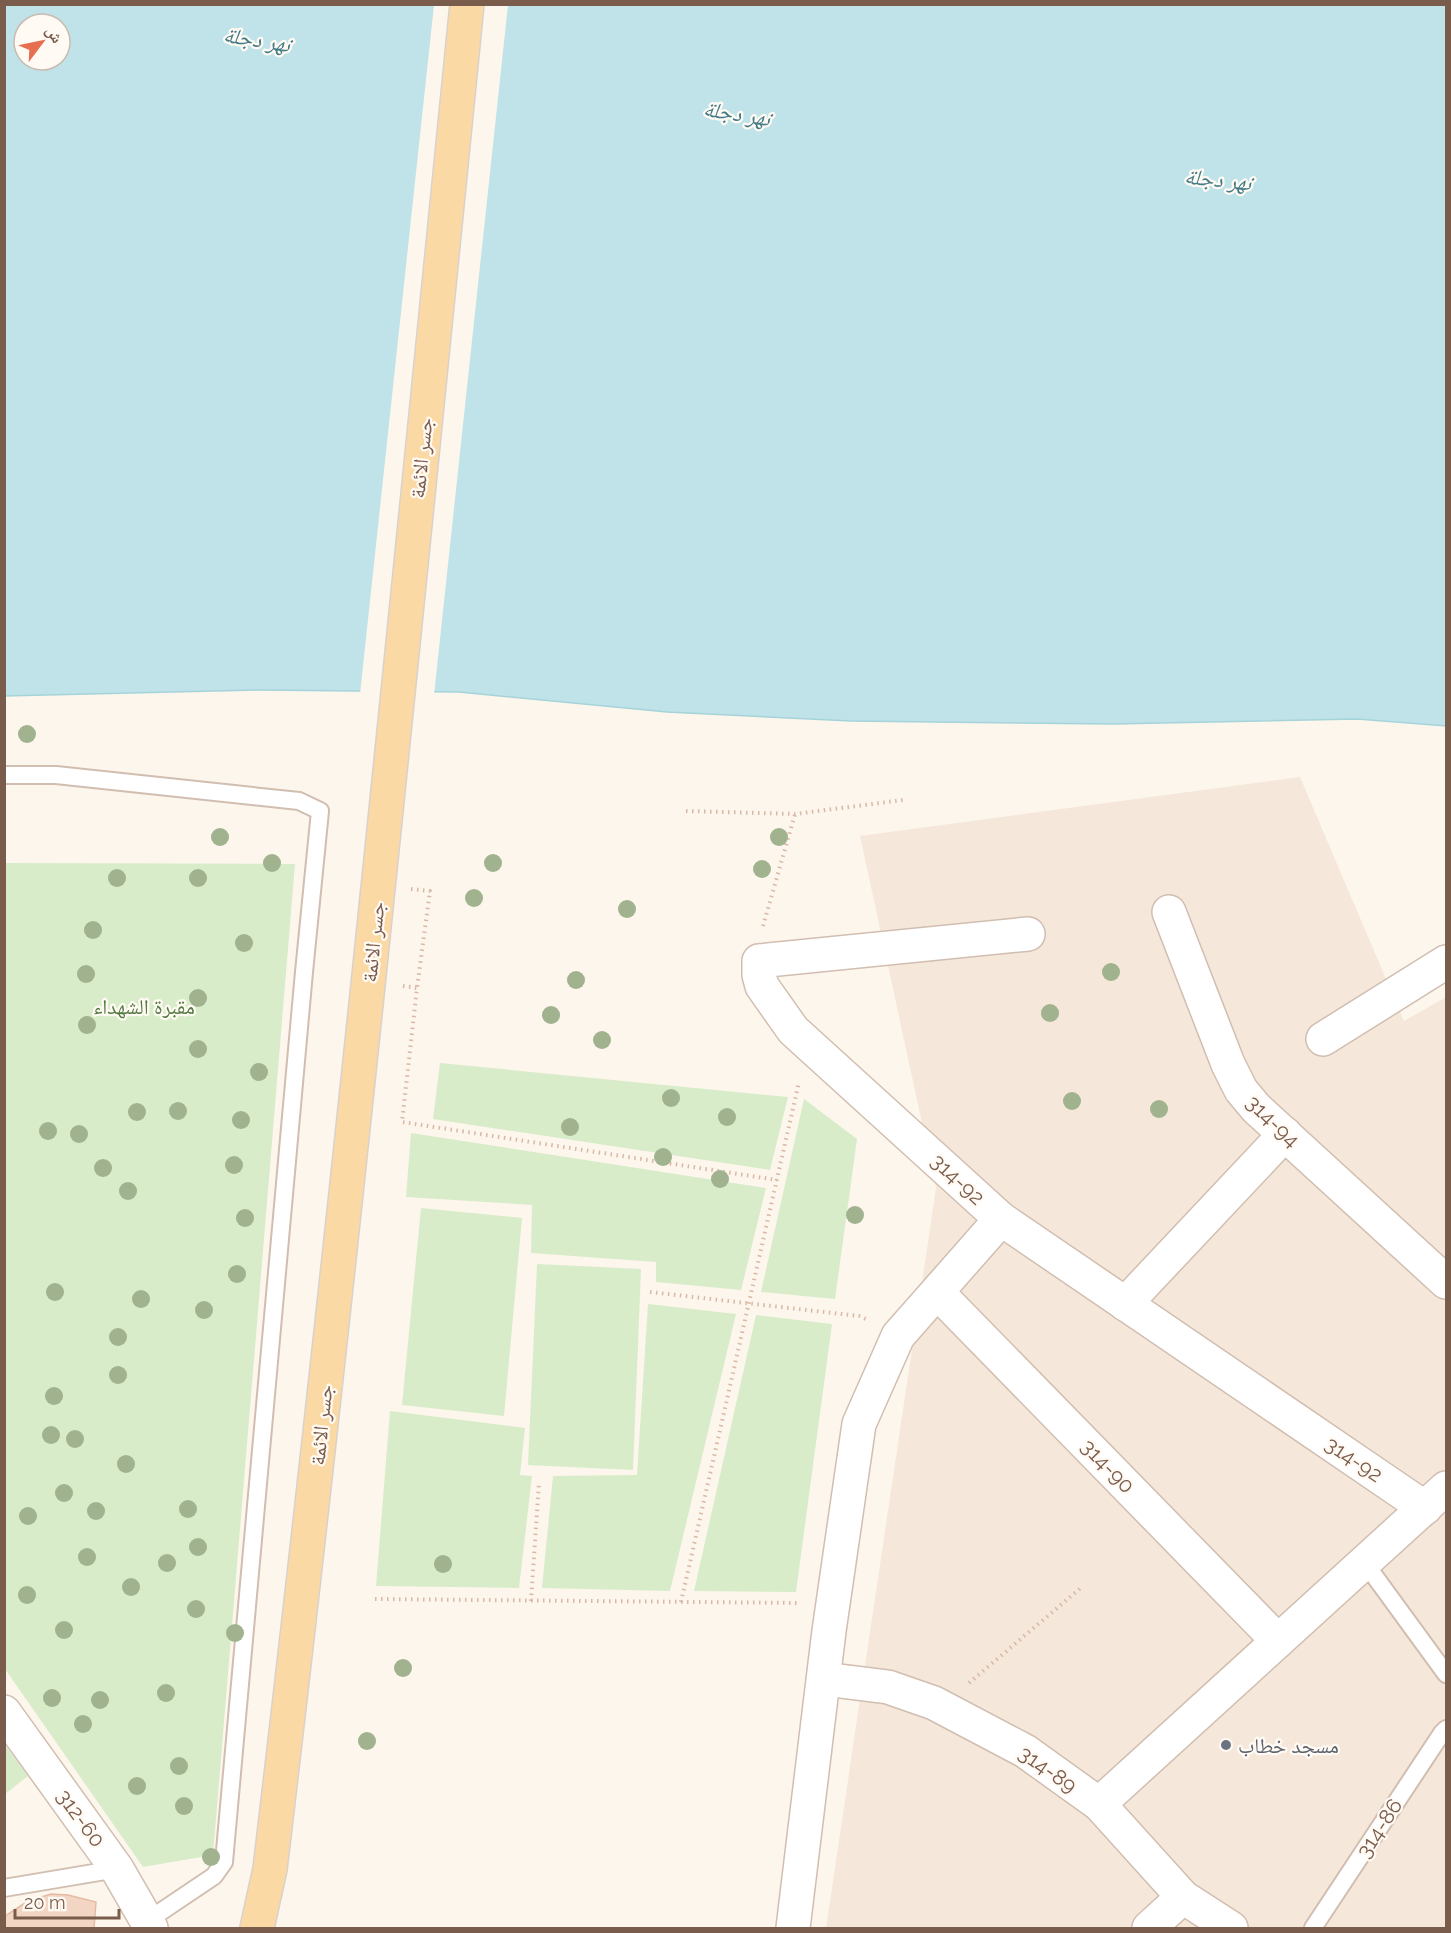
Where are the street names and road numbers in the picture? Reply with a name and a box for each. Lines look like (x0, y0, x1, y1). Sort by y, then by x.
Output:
street label: جسر الائمة (404, 416, 438, 500)
street label: جسر الائمة (356, 900, 390, 984)
street label: 314-94 (1241, 1090, 1305, 1152)
street label: 314-92 (926, 1148, 990, 1210)
street label: جسر الائمة (304, 1383, 338, 1467)
street label: 314-92 (1321, 1431, 1387, 1487)
street label: 314-90 (1076, 1434, 1140, 1498)
street label: 314-89 (1014, 1740, 1082, 1798)
street label: 312-60 (52, 1784, 110, 1852)
street label: 314-86 (1351, 1794, 1407, 1862)

